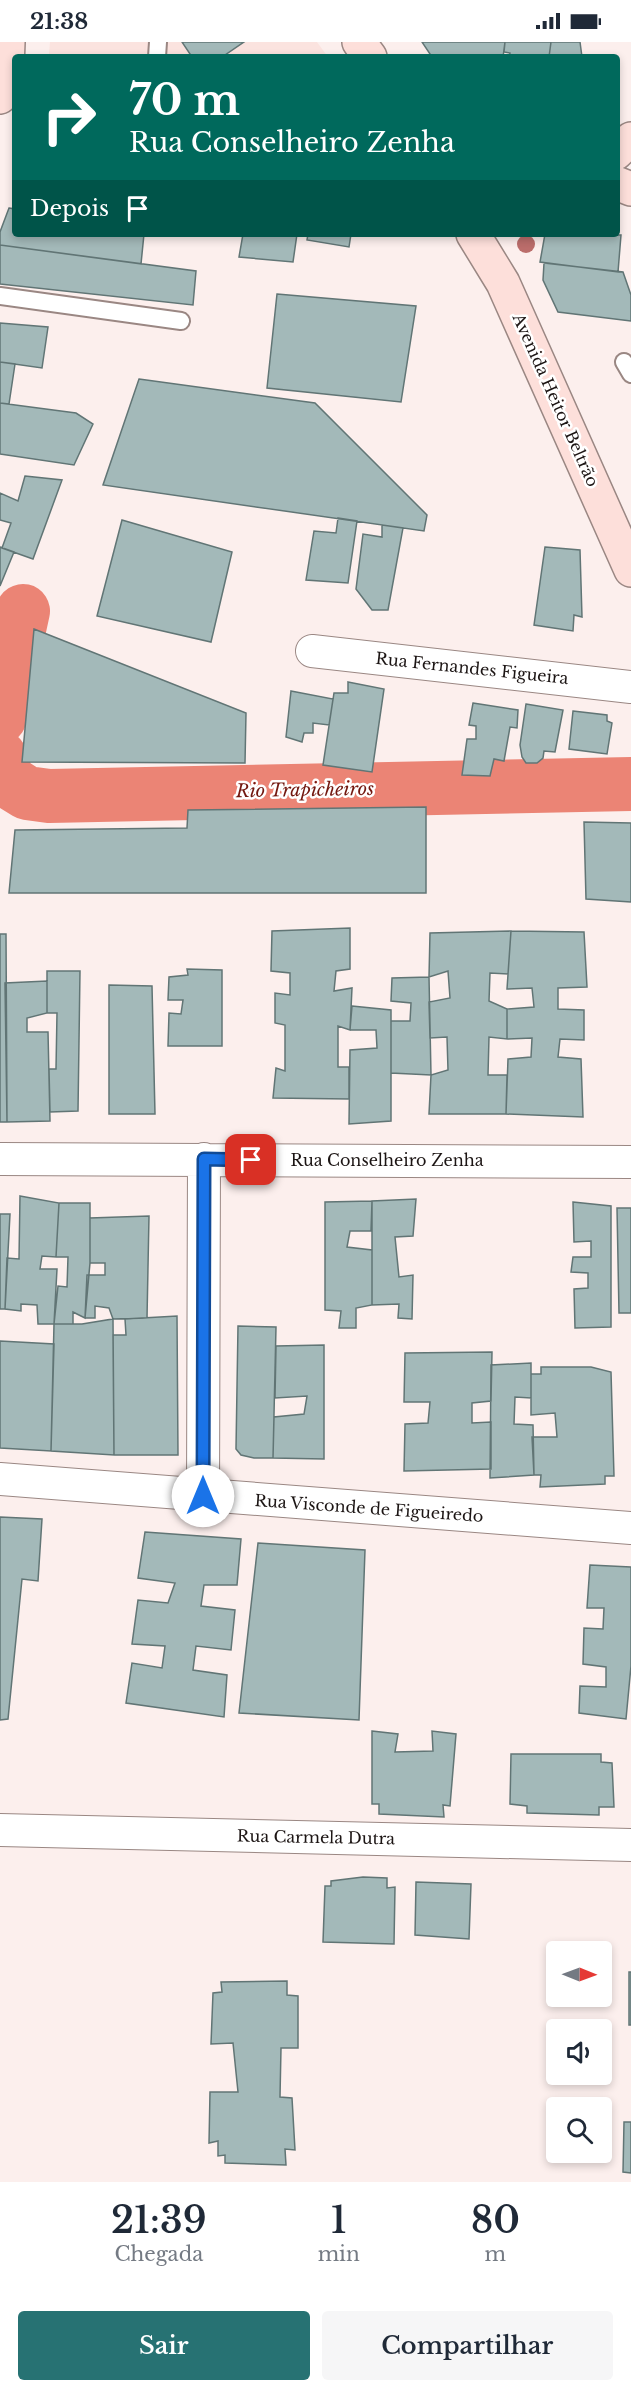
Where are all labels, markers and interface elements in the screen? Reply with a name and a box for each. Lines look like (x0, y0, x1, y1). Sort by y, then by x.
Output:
text: 21:38 (30, 8, 88, 35)
text: 70 m (129, 74, 240, 126)
icon: right (30, 78, 108, 156)
text: Rua Conselheiro Zenha (129, 126, 455, 159)
icon: arrive (121, 192, 154, 225)
text: Depois (30, 195, 109, 222)
street label: Avenida Heitor Beltrão (508, 309, 603, 490)
street label: Rua Fernandes Figueira (375, 648, 570, 688)
water label: Rio Trapicheiros (235, 778, 374, 802)
pin (225, 1134, 276, 1185)
icon: arrive (234, 1143, 267, 1176)
street label: Rua Conselheiro Zenha (290, 1150, 484, 1170)
position arrow (171, 1464, 235, 1528)
street label: Rua Visconde de Figueiredo (254, 1490, 484, 1526)
street label: Rua Carmela Dutra (237, 1826, 395, 1848)
north arrow (546, 1941, 612, 2007)
map controls (546, 1941, 612, 2163)
button: sound (546, 2019, 612, 2085)
button: search (546, 2097, 612, 2163)
text: 21:39 (111, 2198, 207, 2243)
text: 1 (331, 2198, 347, 2243)
text: 80 (471, 2198, 520, 2243)
text: Chegada (114, 2242, 203, 2266)
text: min (318, 2242, 360, 2266)
text: m (485, 2242, 506, 2266)
button: Sair (18, 2311, 310, 2380)
button: Compartilhar (322, 2311, 613, 2380)

